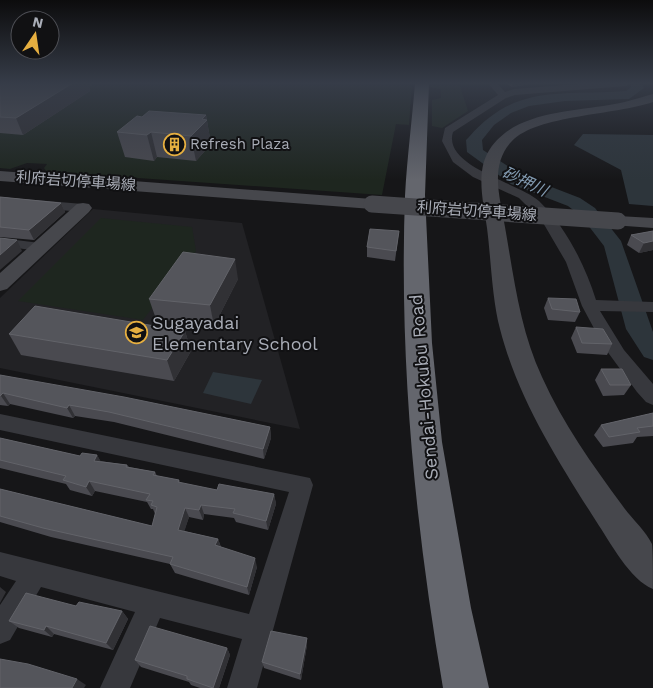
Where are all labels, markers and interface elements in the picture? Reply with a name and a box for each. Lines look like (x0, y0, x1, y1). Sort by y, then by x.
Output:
north arrow (10, 10, 60, 60)
text: N (31, 13, 45, 31)
building icon: Refresh Plaza (162, 132, 186, 156)
place label: Refresh Plaza (190, 135, 290, 153)
water label: 砂押川 (499, 163, 552, 201)
street label: 利府岩切停車場線 (16, 168, 136, 194)
street label: 利府岩切停車場線 (417, 198, 537, 224)
street label: Sendai-Hokubu Road (405, 293, 442, 481)
place label: Sugayadai Elementary School (152, 312, 318, 354)
school or university icon: Sugayadai Elementary School (124, 321, 148, 345)

